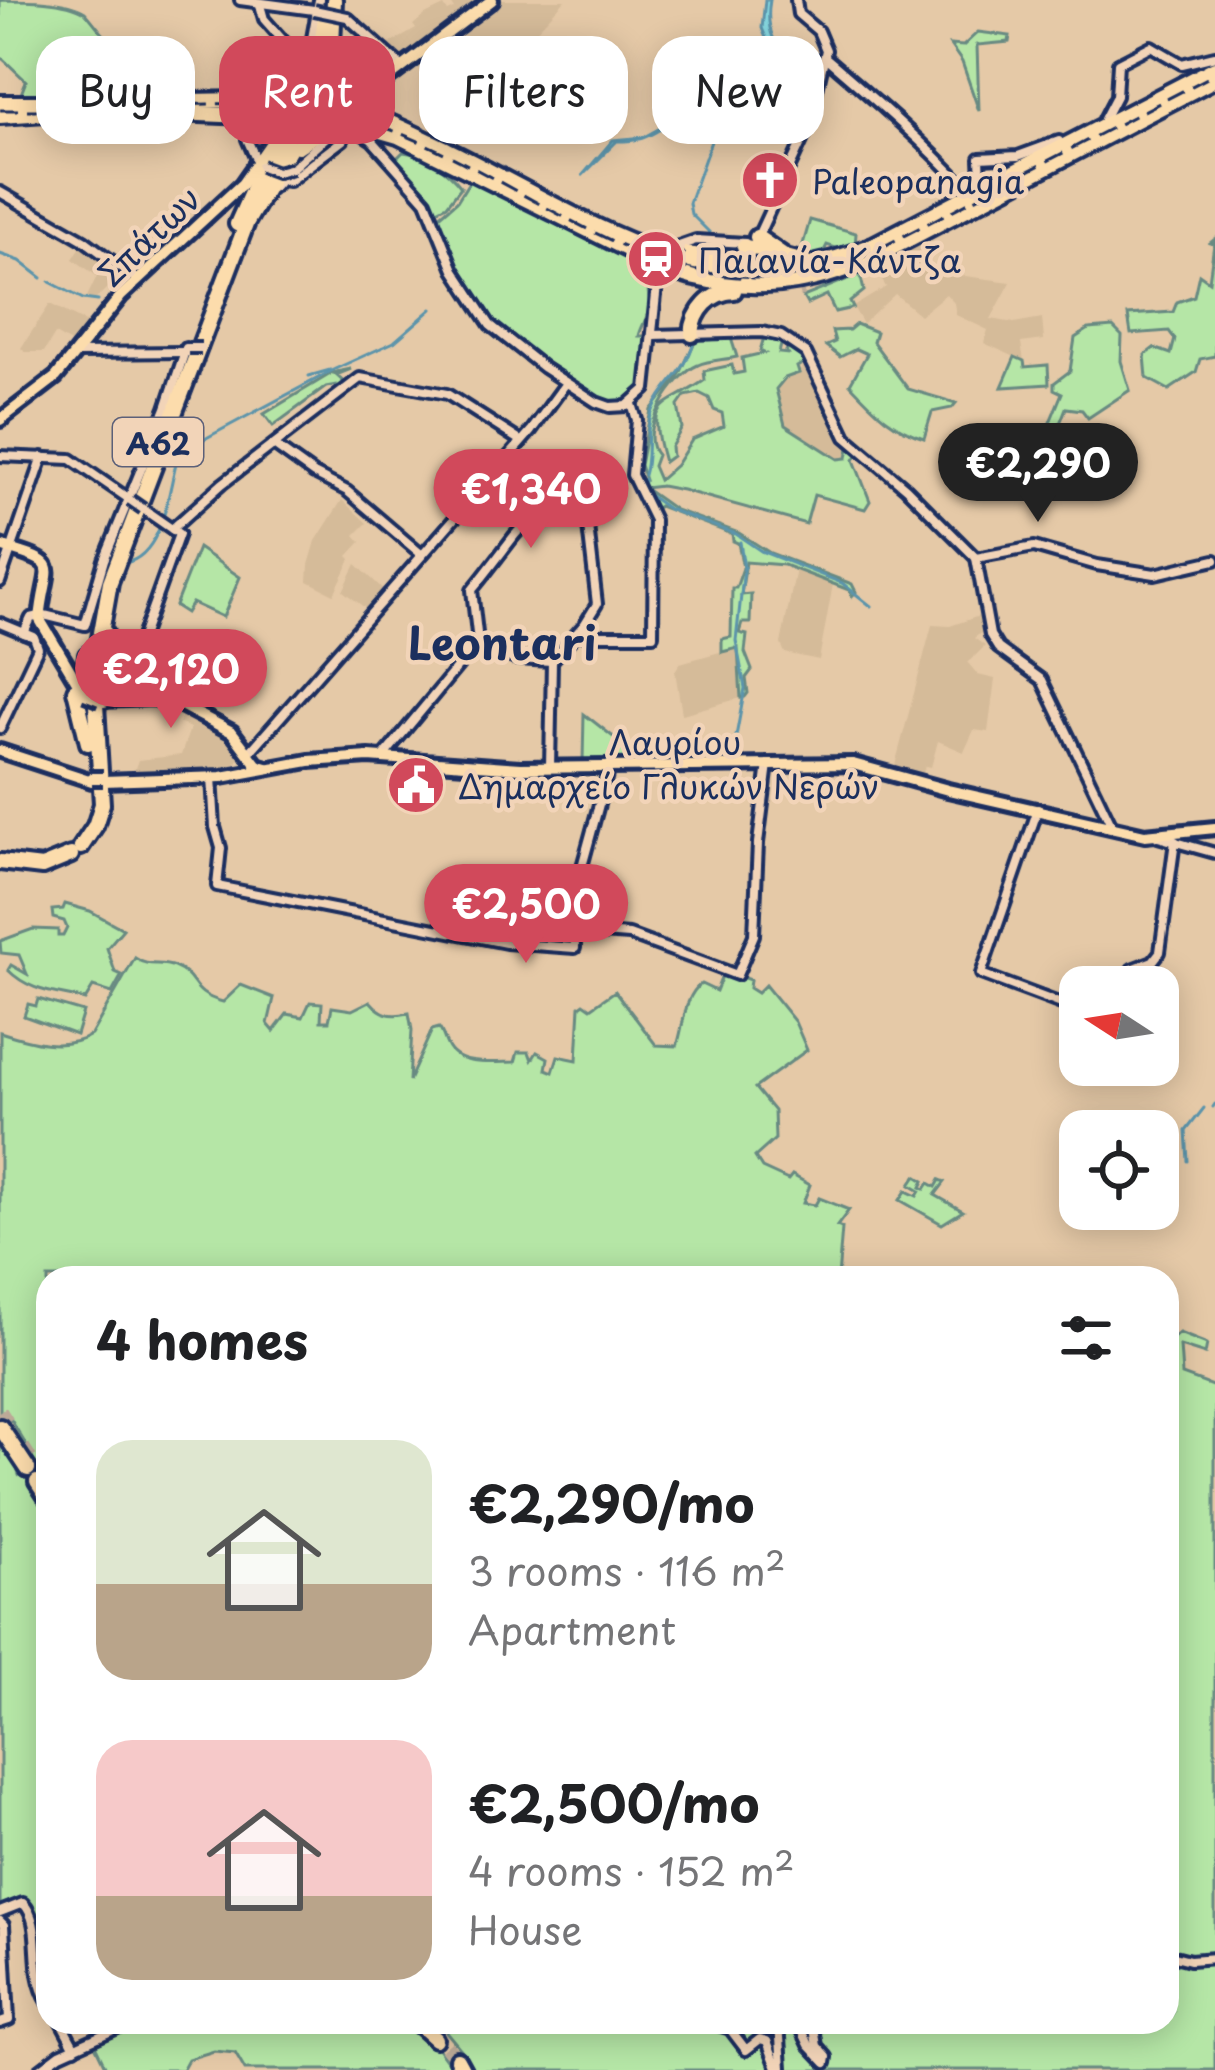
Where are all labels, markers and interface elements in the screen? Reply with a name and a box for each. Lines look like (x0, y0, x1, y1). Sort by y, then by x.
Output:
chip: Buy (36, 36, 195, 144)
chip: Rent (219, 36, 395, 144)
chip: Filters (419, 36, 628, 144)
chip: New (652, 36, 824, 144)
church icon: Paleopanagia (739, 149, 801, 211)
place label: Paleopanagia (812, 155, 1025, 205)
street label: Σπάτων (85, 173, 211, 297)
station icon: Παιανία-Κάντζα (625, 228, 687, 290)
place label: Παιανία-Κάντζα (698, 234, 961, 284)
road number: Α62 (113, 418, 203, 466)
pin: €2,290 (940, 423, 1136, 525)
text: €2,290 (965, 432, 1111, 491)
pin: €1,340 (433, 449, 629, 551)
text: €1,340 (461, 458, 601, 517)
district label: Leontari (408, 607, 596, 675)
pin: €2,120 (73, 629, 269, 731)
text: €2,120 (102, 638, 240, 697)
street label: Λαυρίου (609, 716, 741, 766)
public building icon: Δημαρχείο Γλυκών Νερών (385, 754, 447, 816)
place label: Δημαρχείο Γλυκών Νερών (458, 760, 880, 810)
pin: €2,500 (428, 864, 624, 966)
text: €2,500 (451, 873, 601, 932)
north arrow (1059, 966, 1179, 1086)
map controls (1059, 966, 1179, 1230)
button: locate (1059, 1110, 1179, 1230)
text: 4 homes (96, 1300, 308, 1377)
icon: filters (1053, 1305, 1119, 1371)
text: €2,290/mo (468, 1463, 755, 1540)
icon: home (192, 1488, 336, 1632)
text: 3 rooms · 116 m² (468, 1540, 786, 1599)
text: Apartment (468, 1599, 676, 1658)
text: €2,500/mo (468, 1763, 759, 1840)
icon: home (192, 1788, 336, 1932)
text: 4 rooms · 152 m² (468, 1840, 795, 1899)
text: House (468, 1899, 582, 1958)

